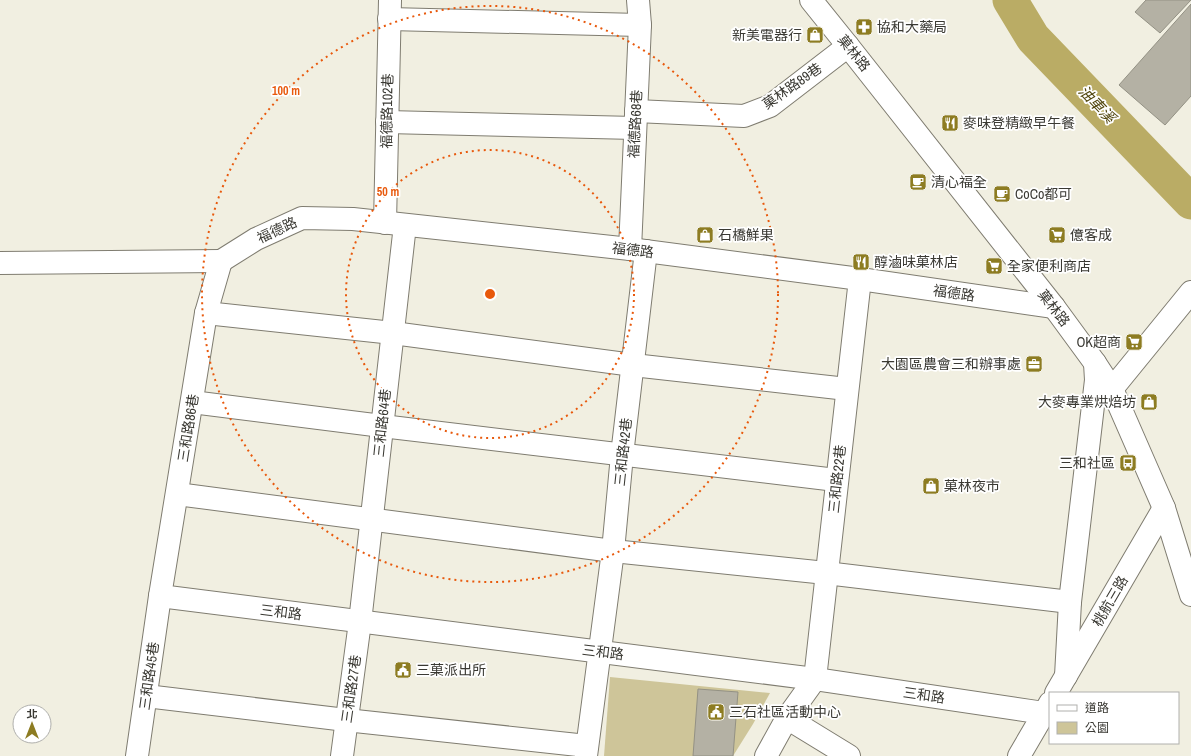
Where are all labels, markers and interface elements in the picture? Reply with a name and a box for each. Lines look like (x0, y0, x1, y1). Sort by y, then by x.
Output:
pharmacy icon: 協和大藥局 (854, 17, 874, 37)
place label: 協和大藥局 (877, 18, 947, 36)
shop icon: 新美電器行 (805, 25, 825, 45)
place label: 新美電器行 (732, 26, 802, 44)
street label: 菓林路 (834, 31, 874, 75)
street label: 菓林路89巷 (759, 59, 825, 113)
street label: 福德路102巷 (377, 73, 397, 149)
water label: 油車溪 (1074, 81, 1122, 129)
text: 100 m (272, 83, 300, 99)
street label: 福德路68巷 (624, 89, 646, 159)
restaurant icon: 麥味登精緻早午餐 (940, 113, 960, 133)
place label: 麥味登精緻早午餐 (963, 114, 1075, 132)
cafe icon: 清心福全 (908, 172, 928, 192)
place label: 清心福全 (931, 173, 987, 191)
text: 50 m (377, 184, 399, 200)
cafe icon: CoCo都可 (992, 184, 1012, 204)
place label: CoCo都可 (1015, 185, 1072, 203)
street label: 福德路 (254, 213, 300, 247)
shop icon: 石橋鮮果 (695, 225, 715, 245)
supermarket icon: 億客成 (1047, 225, 1067, 245)
place label: 石橋鮮果 (718, 226, 774, 244)
place label: 億客成 (1070, 226, 1112, 244)
street label: 福德路 (611, 239, 655, 261)
restaurant icon: 醇滷味菓林店 (851, 252, 871, 272)
place label: 醇滷味菓林店 (874, 253, 958, 271)
supermarket icon: 全家便利商店 (984, 256, 1004, 276)
place label: 全家便利商店 (1007, 257, 1091, 275)
street label: 福德路 (932, 281, 976, 305)
street label: 菓林路 (1034, 286, 1074, 330)
centre of rings (483, 287, 497, 301)
supermarket icon: OK超商 (1124, 332, 1144, 352)
place label: OK超商 (1076, 333, 1121, 351)
office icon: 大園區農會三和辦事處 (1024, 354, 1044, 374)
place label: 大園區農會三和辦事處 (881, 355, 1021, 373)
street label: 三和路64巷 (369, 388, 395, 458)
shop icon: 大麥專業烘焙坊 (1139, 392, 1159, 412)
street label: 三和路86巷 (174, 393, 202, 463)
place label: 大麥專業烘焙坊 (1038, 393, 1136, 411)
street label: 三和路42巷 (610, 417, 636, 487)
street label: 三和路22巷 (824, 444, 850, 514)
bus stop icon: 三和社區 (1118, 453, 1138, 473)
place label: 三和社區 (1059, 454, 1115, 472)
shop icon: 菓林夜市 (921, 476, 941, 496)
place label: 菓林夜市 (944, 477, 1000, 495)
street label: 桃航三路 (1088, 572, 1132, 630)
street label: 三和路 (259, 601, 303, 623)
street label: 三和路45巷 (135, 641, 163, 711)
street label: 三和路 (581, 641, 625, 663)
street label: 三和路27巷 (337, 654, 365, 724)
public building icon: 三菓派出所 (393, 660, 413, 680)
place label: 三菓派出所 (416, 661, 486, 679)
street label: 三和路 (902, 683, 946, 707)
legend (1049, 692, 1179, 744)
text: 道路 (1085, 700, 1109, 716)
public building icon: 三石社區活動中心 (706, 702, 726, 722)
place label: 三石社區活動中心 (729, 703, 841, 721)
north arrow (12, 704, 52, 744)
text: 北 (27, 707, 38, 721)
text: 公園 (1085, 720, 1109, 736)

